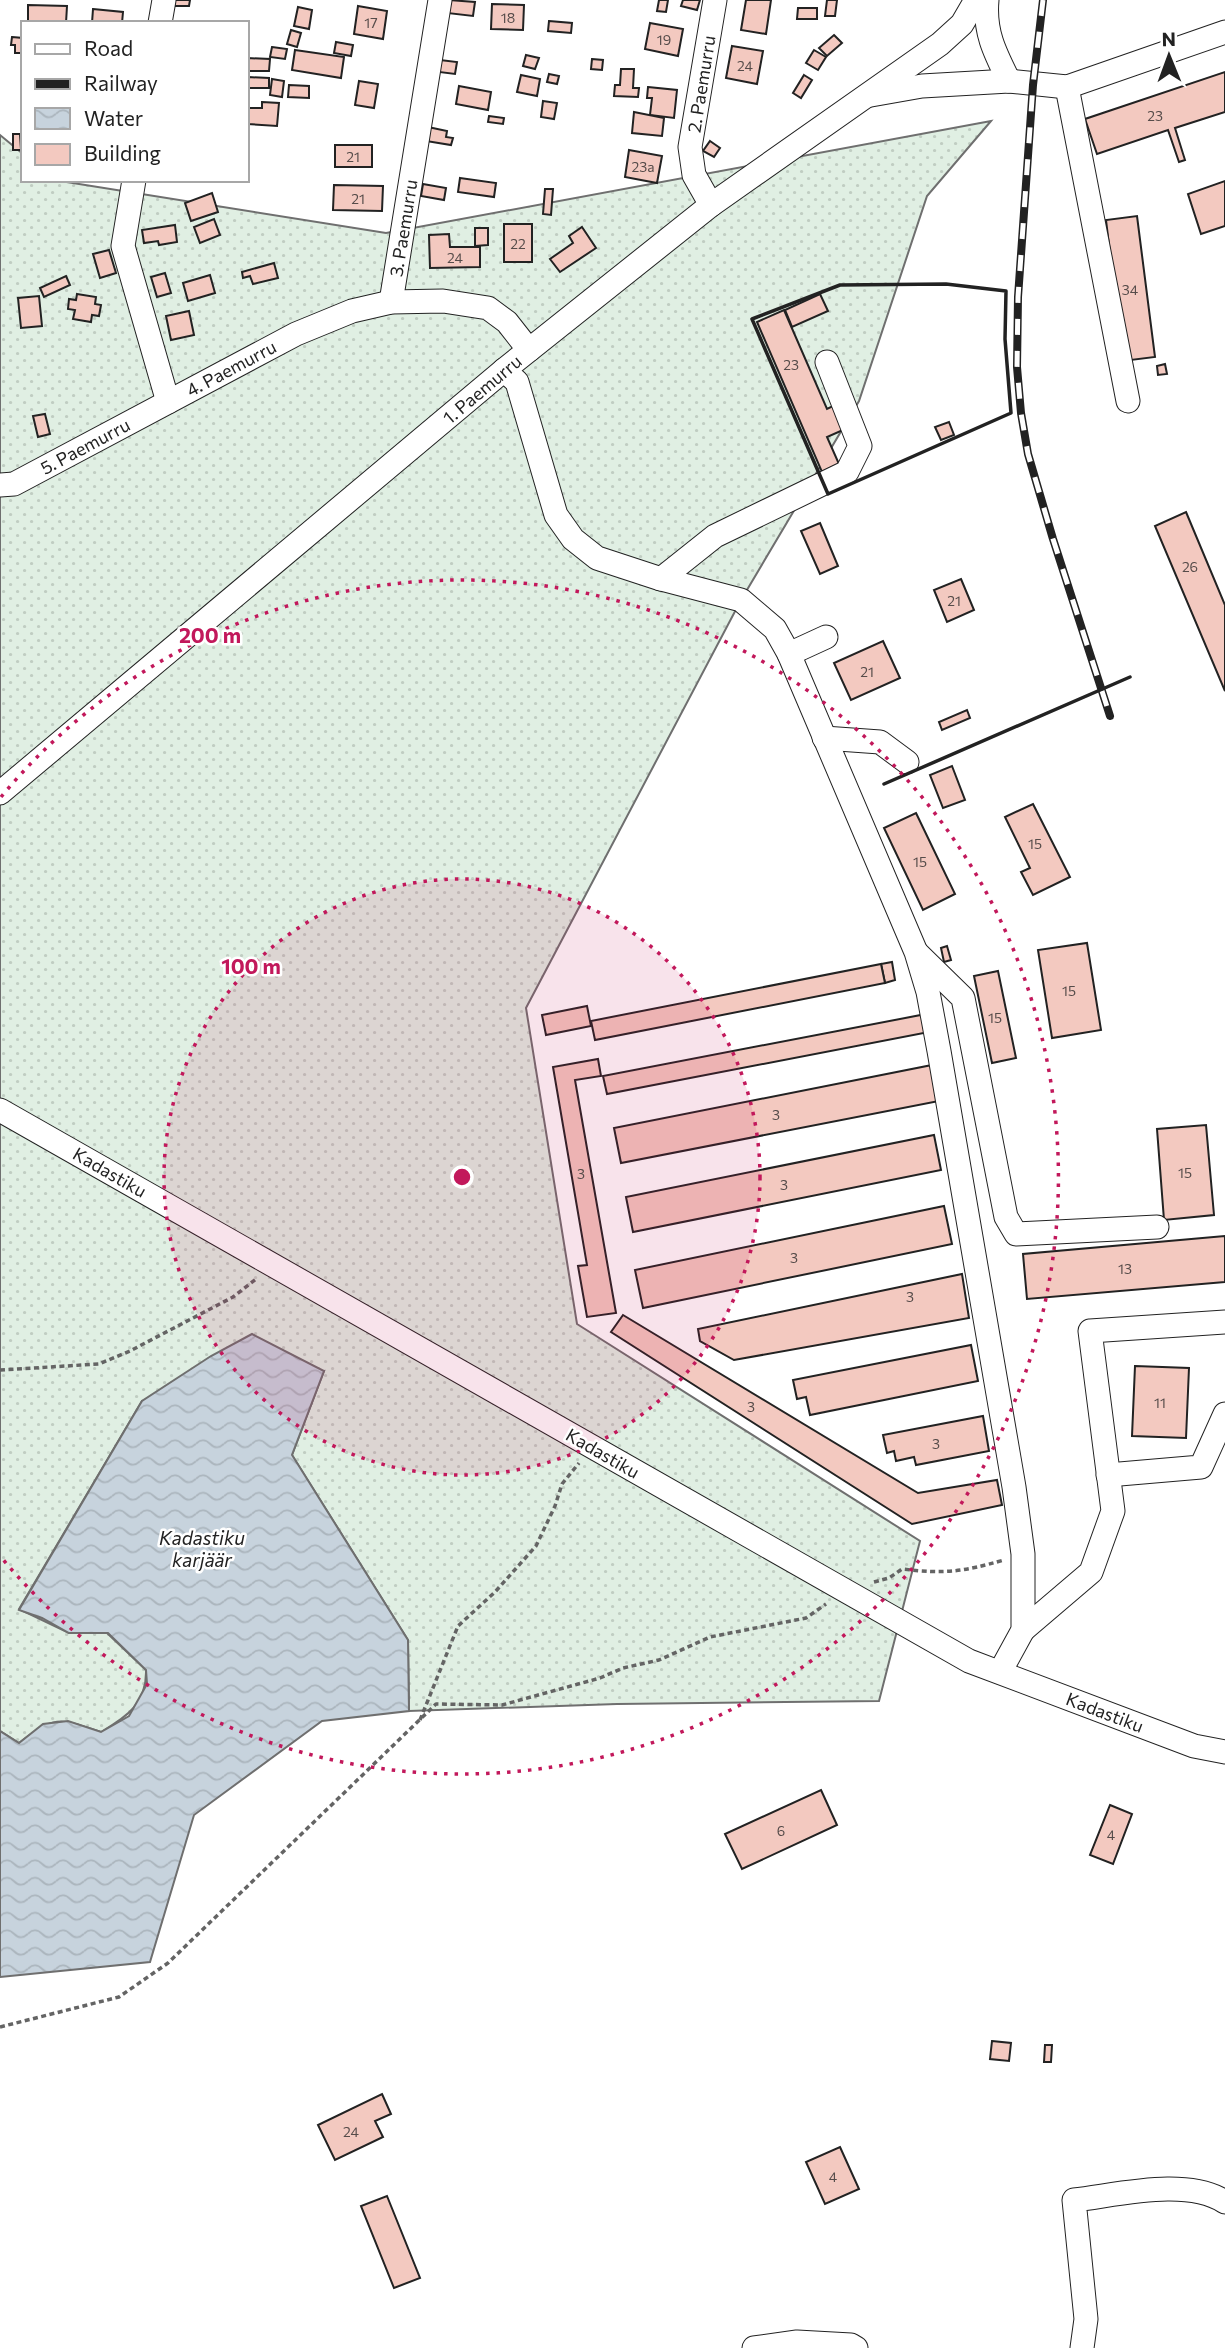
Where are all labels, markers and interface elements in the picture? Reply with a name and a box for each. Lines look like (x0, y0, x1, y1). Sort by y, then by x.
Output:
house number: 18 (501, 9, 515, 26)
house number: 17 (364, 14, 378, 31)
legend (21, 21, 248, 182)
north arrow (1134, 21, 1204, 91)
text: N (1161, 27, 1176, 50)
house number: 19 (657, 31, 671, 48)
street label: 2. Paemurru (682, 34, 720, 134)
text: Road (84, 35, 133, 60)
house number: 24 (737, 57, 754, 74)
text: Railway (84, 70, 158, 95)
text: Water (84, 105, 143, 130)
house number: 23 (1147, 107, 1163, 124)
text: Building (84, 140, 161, 165)
house number: 21 (346, 148, 360, 165)
house number: 23a (631, 158, 655, 175)
street label: 3. Paemurru (384, 178, 422, 278)
house number: 21 (351, 190, 365, 207)
house number: 22 (510, 235, 526, 252)
house number: 24 (447, 249, 464, 266)
house number: 34 (1122, 281, 1139, 298)
street label: 4. Paemurru (182, 335, 280, 401)
street label: 1. Paemurru (438, 350, 526, 428)
house number: 23 (783, 356, 799, 373)
street label: 5. Paemurru (37, 413, 133, 479)
house number: 26 (1182, 558, 1198, 575)
house number: 21 (947, 592, 961, 609)
text: 200 m (179, 622, 241, 647)
house number: 21 (860, 663, 874, 680)
house number: 15 (1028, 835, 1042, 852)
house number: 15 (913, 853, 927, 870)
text: 100 m (221, 953, 281, 978)
house number: 15 (1062, 982, 1076, 999)
house number: 15 (988, 1009, 1002, 1026)
house number: 3 (772, 1106, 780, 1123)
street label: Kadastiku (69, 1142, 151, 1202)
house number: 15 (1178, 1164, 1192, 1181)
centre of rings (450, 1165, 474, 1189)
house number: 3 (577, 1165, 585, 1182)
house number: 3 (780, 1176, 788, 1193)
house number: 3 (790, 1249, 798, 1266)
house number: 13 (1118, 1260, 1132, 1277)
house number: 3 (906, 1288, 914, 1305)
house number: 11 (1154, 1394, 1166, 1411)
house number: 3 (747, 1398, 755, 1415)
street label: Kadastiku (562, 1423, 644, 1483)
house number: 3 (932, 1435, 940, 1452)
water label: Kadastiku karjäär (159, 1526, 245, 1571)
street label: Kadastiku (1063, 1687, 1147, 1737)
house number: 6 (777, 1822, 785, 1839)
house number: 4 (1107, 1826, 1116, 1843)
house number: 24 (343, 2123, 360, 2140)
house number: 4 (829, 2168, 838, 2185)

